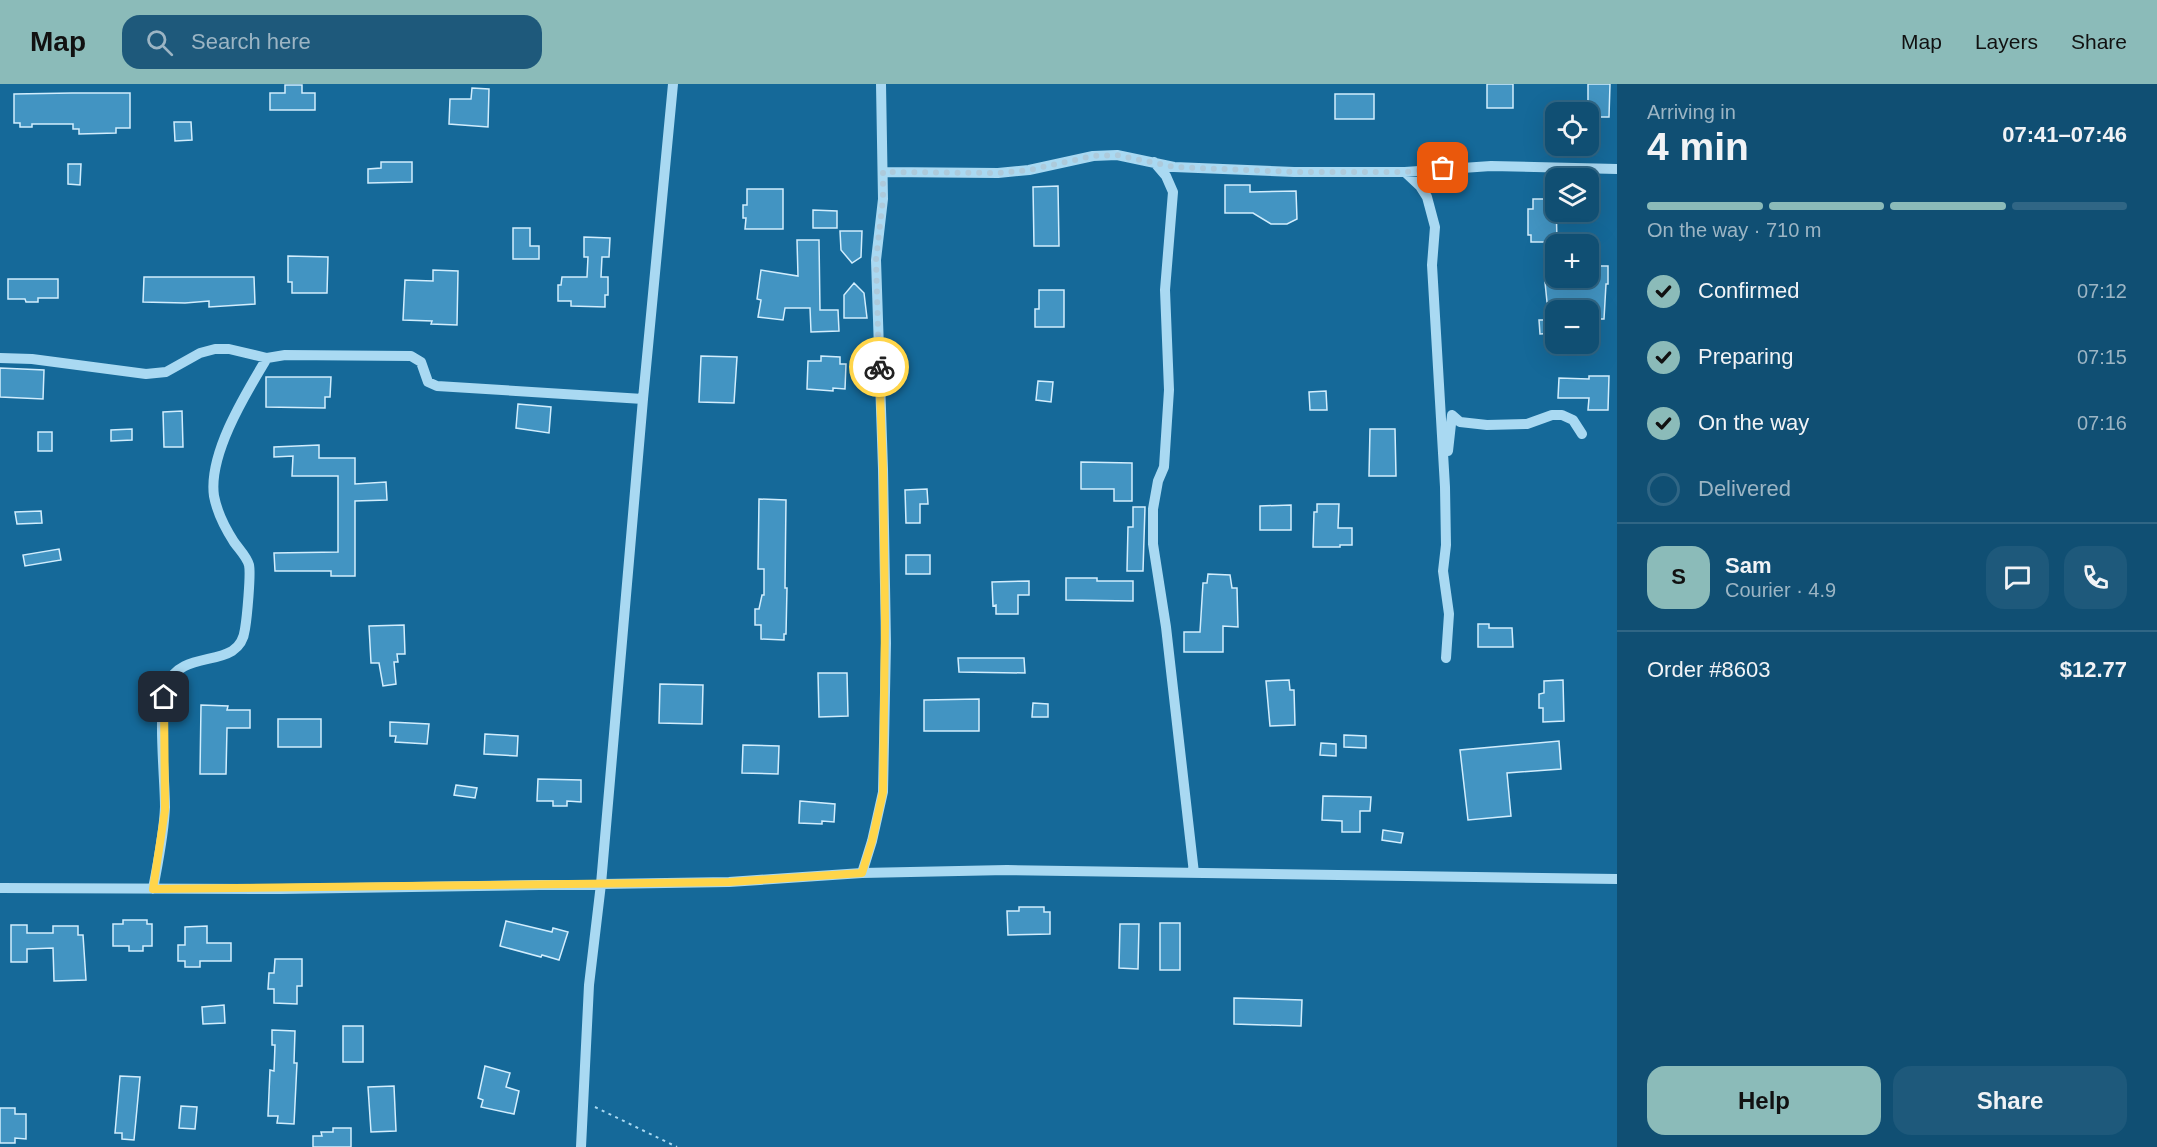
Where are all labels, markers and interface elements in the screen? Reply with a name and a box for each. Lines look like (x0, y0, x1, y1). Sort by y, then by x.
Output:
search box (122, 15, 542, 69)
text: Map (30, 26, 86, 57)
icon: search (143, 26, 176, 59)
text: Search here (191, 29, 311, 54)
text: Map (1901, 30, 1942, 53)
text: Layers (1975, 30, 2038, 53)
text: Share (2071, 30, 2127, 53)
text: Arriving in (1647, 101, 1736, 123)
map controls (1545, 102, 1599, 354)
button: locate (1545, 102, 1599, 156)
text: 07:41–07:46 (2002, 122, 2127, 147)
text: 4 min (1647, 125, 1749, 168)
pin (1417, 142, 1468, 193)
icon: bag (1426, 151, 1459, 184)
button: layers (1545, 168, 1599, 222)
text: On the way · 710 m (1647, 219, 1822, 241)
button: + (1545, 234, 1599, 288)
icon: check (1647, 275, 1680, 308)
text: Confirmed (1698, 278, 1799, 303)
text: 07:12 (2077, 280, 2127, 302)
button: − (1545, 300, 1599, 354)
courier (849, 337, 909, 397)
icon: check (1647, 341, 1680, 374)
text: Preparing (1698, 344, 1793, 369)
text: 07:15 (2077, 346, 2127, 368)
icon: bike (863, 351, 896, 384)
icon: check (1647, 407, 1680, 440)
text: On the way (1698, 410, 1809, 435)
text: 07:16 (2077, 412, 2127, 434)
text: Delivered (1698, 476, 1791, 501)
button: chat (1986, 546, 2049, 609)
button: phone (2064, 546, 2127, 609)
text: Sam (1725, 553, 1771, 578)
text: S (1671, 564, 1686, 589)
text: Courier · 4.9 (1725, 579, 1836, 601)
text: Order #8603 (1647, 657, 1771, 682)
text: $12.77 (2060, 657, 2127, 682)
pin (138, 671, 189, 722)
icon: home (147, 680, 180, 713)
button: Help (1647, 1066, 1881, 1135)
button: Share (1893, 1066, 2127, 1135)

